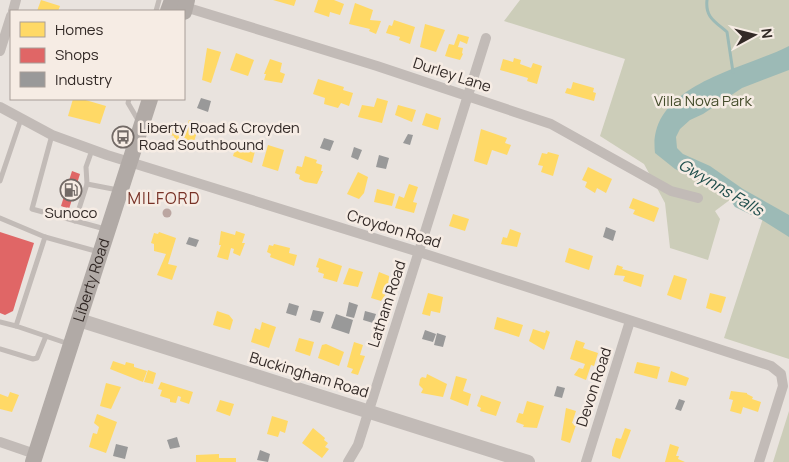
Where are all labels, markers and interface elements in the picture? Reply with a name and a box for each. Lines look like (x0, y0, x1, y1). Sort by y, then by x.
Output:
legend (10, 10, 185, 100)
north arrow (729, 10, 779, 60)
text: Homes (55, 19, 104, 40)
text: N (757, 27, 777, 40)
text: Shops (55, 44, 99, 65)
street label: Durley Lane (410, 52, 494, 97)
text: Industry (55, 69, 112, 90)
park label: Villa Nova Park (654, 90, 752, 111)
place label: Liberty Road & Croyden Road Southbound (139, 117, 300, 155)
bus stop icon: Liberty Road & Croyden Road Southbound (111, 125, 135, 149)
water label: Gwynns Falls (675, 153, 769, 222)
fuel station icon: Sunoco (59, 178, 83, 202)
district label: MILFORD (128, 187, 200, 209)
place label: Sunoco (45, 202, 98, 223)
street label: Croydon Road (345, 204, 444, 253)
street label: Liberty Road (68, 236, 114, 324)
street label: Latham Road (363, 258, 410, 350)
street label: Devon Road (571, 345, 616, 429)
street label: Buckingham Road (247, 346, 371, 403)

